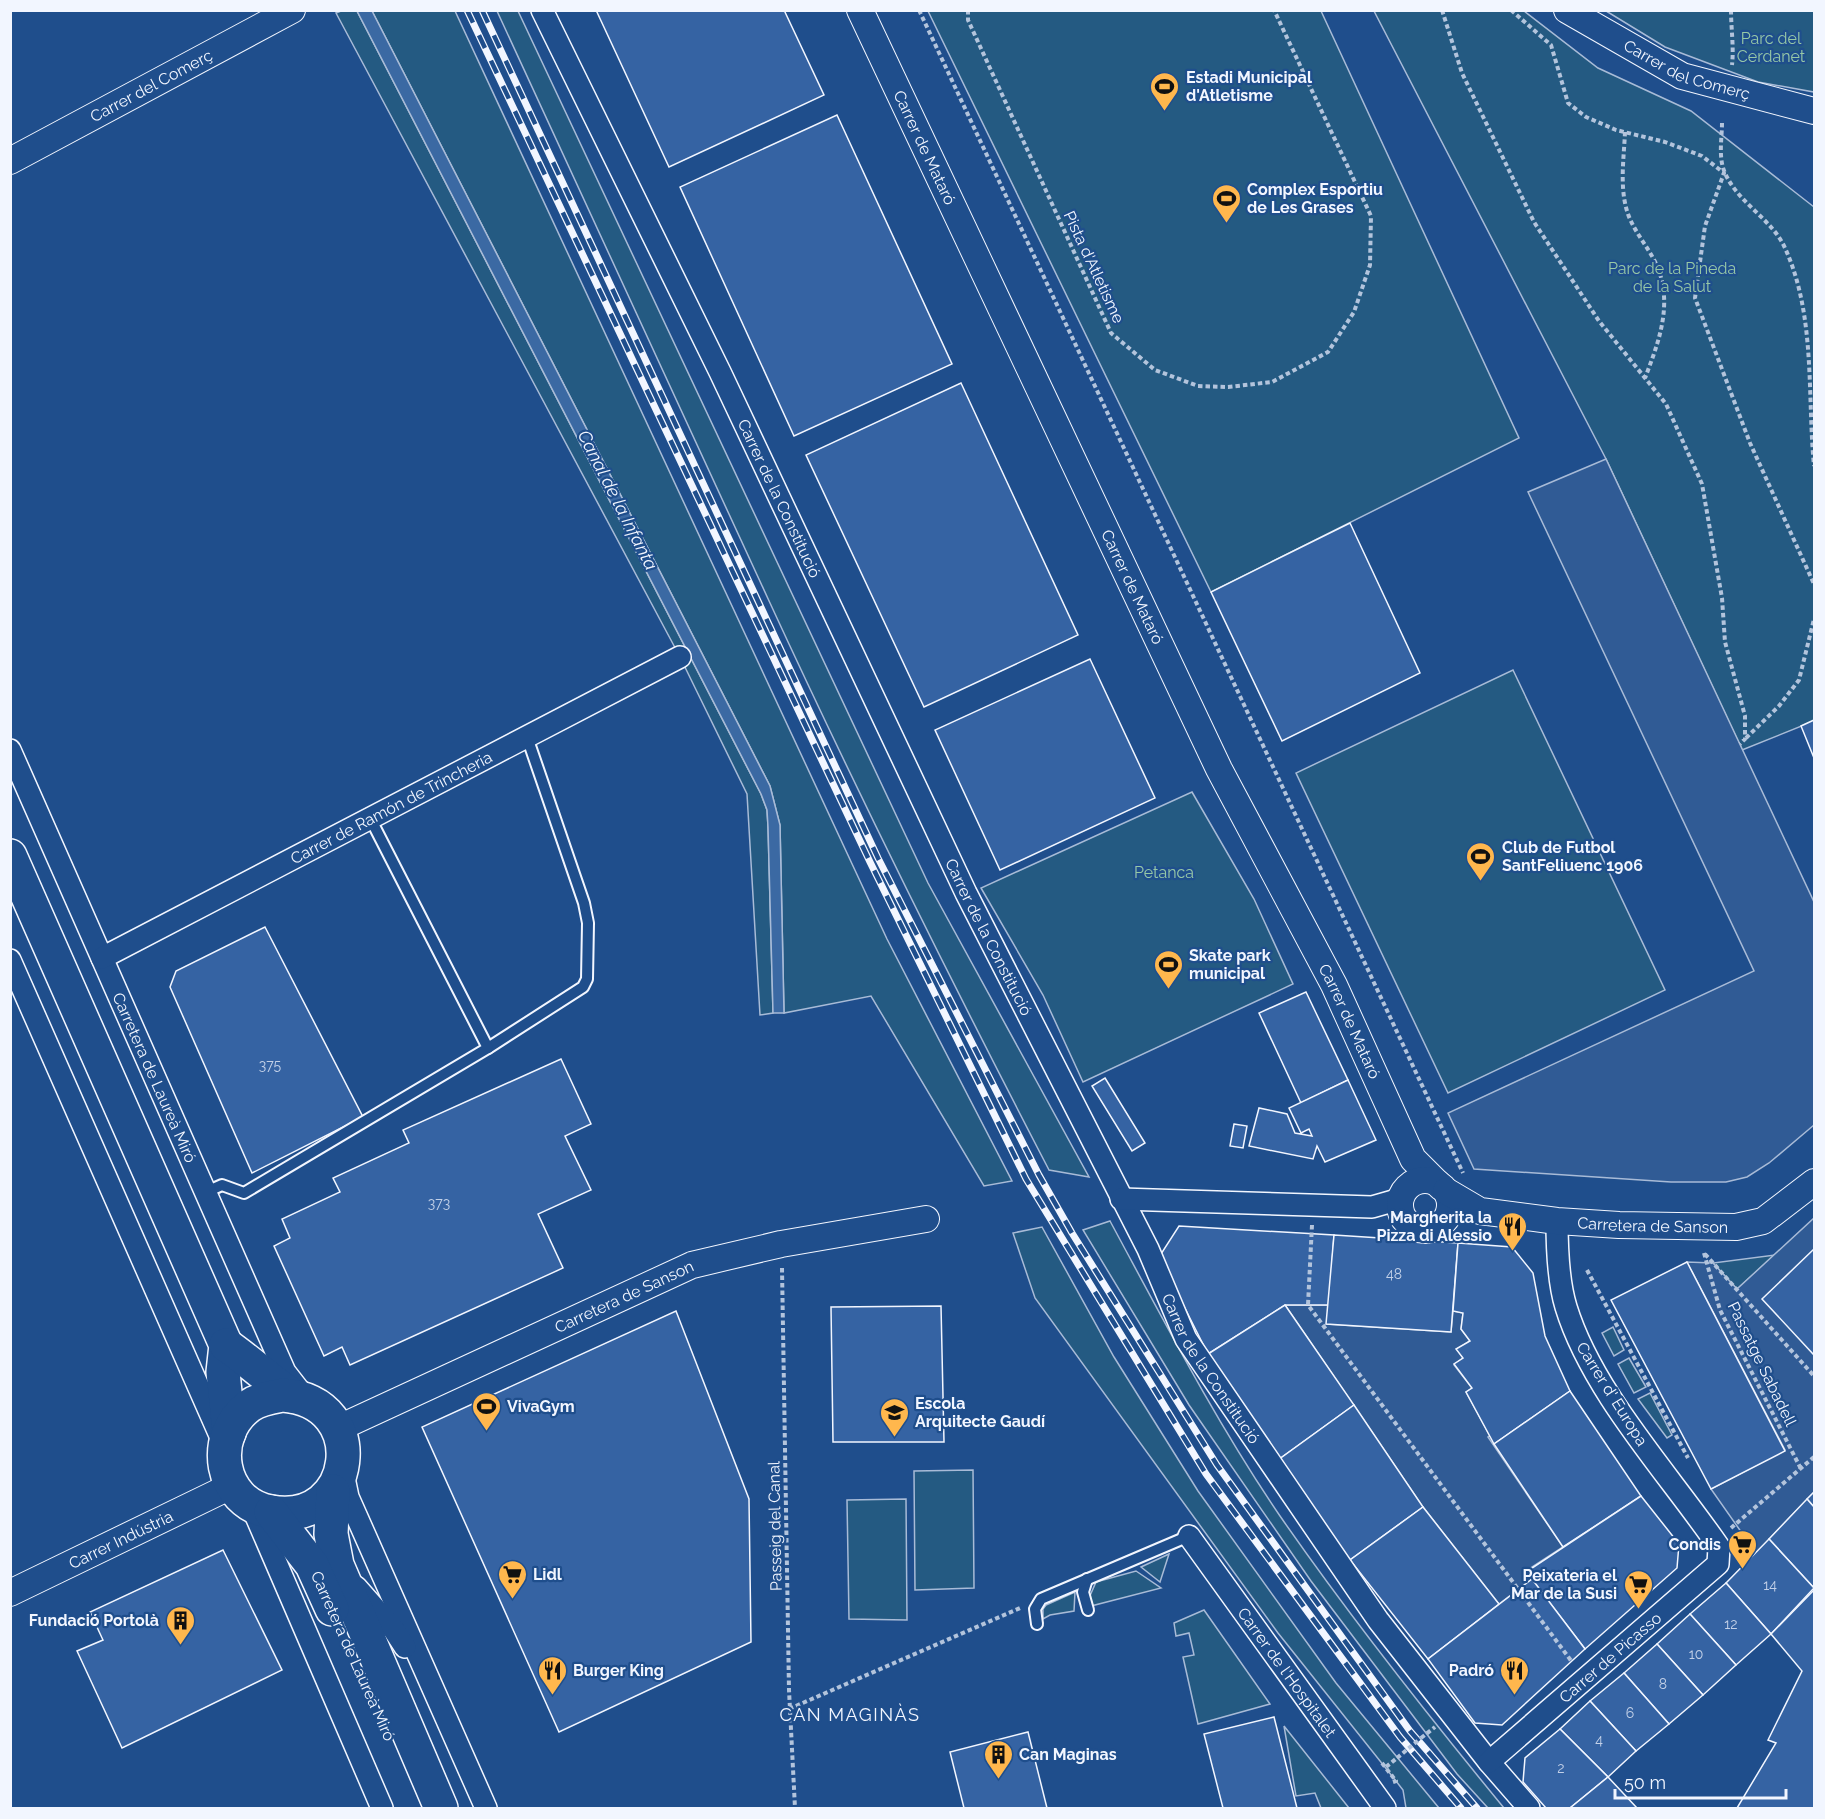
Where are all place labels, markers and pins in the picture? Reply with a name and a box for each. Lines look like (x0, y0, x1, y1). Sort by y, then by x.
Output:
place label: Estadi Municipal d'Atletisme (1186, 68, 1313, 105)
sports icon: Estadi Municipal d'Atletisme (1149, 70, 1181, 112)
place label: Complex Esportiu de Les Grases (1247, 180, 1383, 217)
sports icon: Complex Esportiu de Les Grases (1210, 182, 1242, 224)
place label: Club de Futbol SantFeliuenc 1906 (1502, 838, 1643, 875)
sports icon: Club de Futbol SantFeliuenc 1906 (1465, 840, 1497, 882)
place label: Skate park municipal (1189, 946, 1271, 983)
sports icon: Skate park municipal (1152, 948, 1184, 990)
place label: Margherita la Pizza di Alessio (1376, 1208, 1492, 1245)
restaurant icon: Margherita la Pizza di Alessio (1497, 1210, 1529, 1252)
sports icon: VivaGym (470, 1390, 502, 1432)
place label: Escola Arquitecte Gaudí (915, 1394, 1046, 1431)
school or university icon: Escola Arquitecte Gaudí (878, 1396, 910, 1438)
place label: VivaGym (507, 1397, 575, 1416)
supermarket icon: Condis (1726, 1528, 1758, 1570)
place label: Condis (1668, 1535, 1721, 1554)
supermarket icon: Lidl (496, 1558, 528, 1600)
place label: Lidl (533, 1565, 563, 1584)
place label: Peixateria el Mar de la Susi (1511, 1566, 1618, 1603)
supermarket icon: Peixateria el Mar de la Susi (1622, 1568, 1654, 1610)
building icon: Fundació Portolà (164, 1604, 196, 1646)
place label: Fundació Portolà (29, 1611, 159, 1630)
restaurant icon: Burger King (536, 1654, 568, 1696)
restaurant icon: Padró (1499, 1654, 1531, 1696)
place label: Burger King (573, 1661, 664, 1680)
place label: Padró (1449, 1661, 1494, 1680)
building icon: Can Maginas (982, 1738, 1014, 1780)
place label: Can Maginas (1019, 1745, 1117, 1764)

